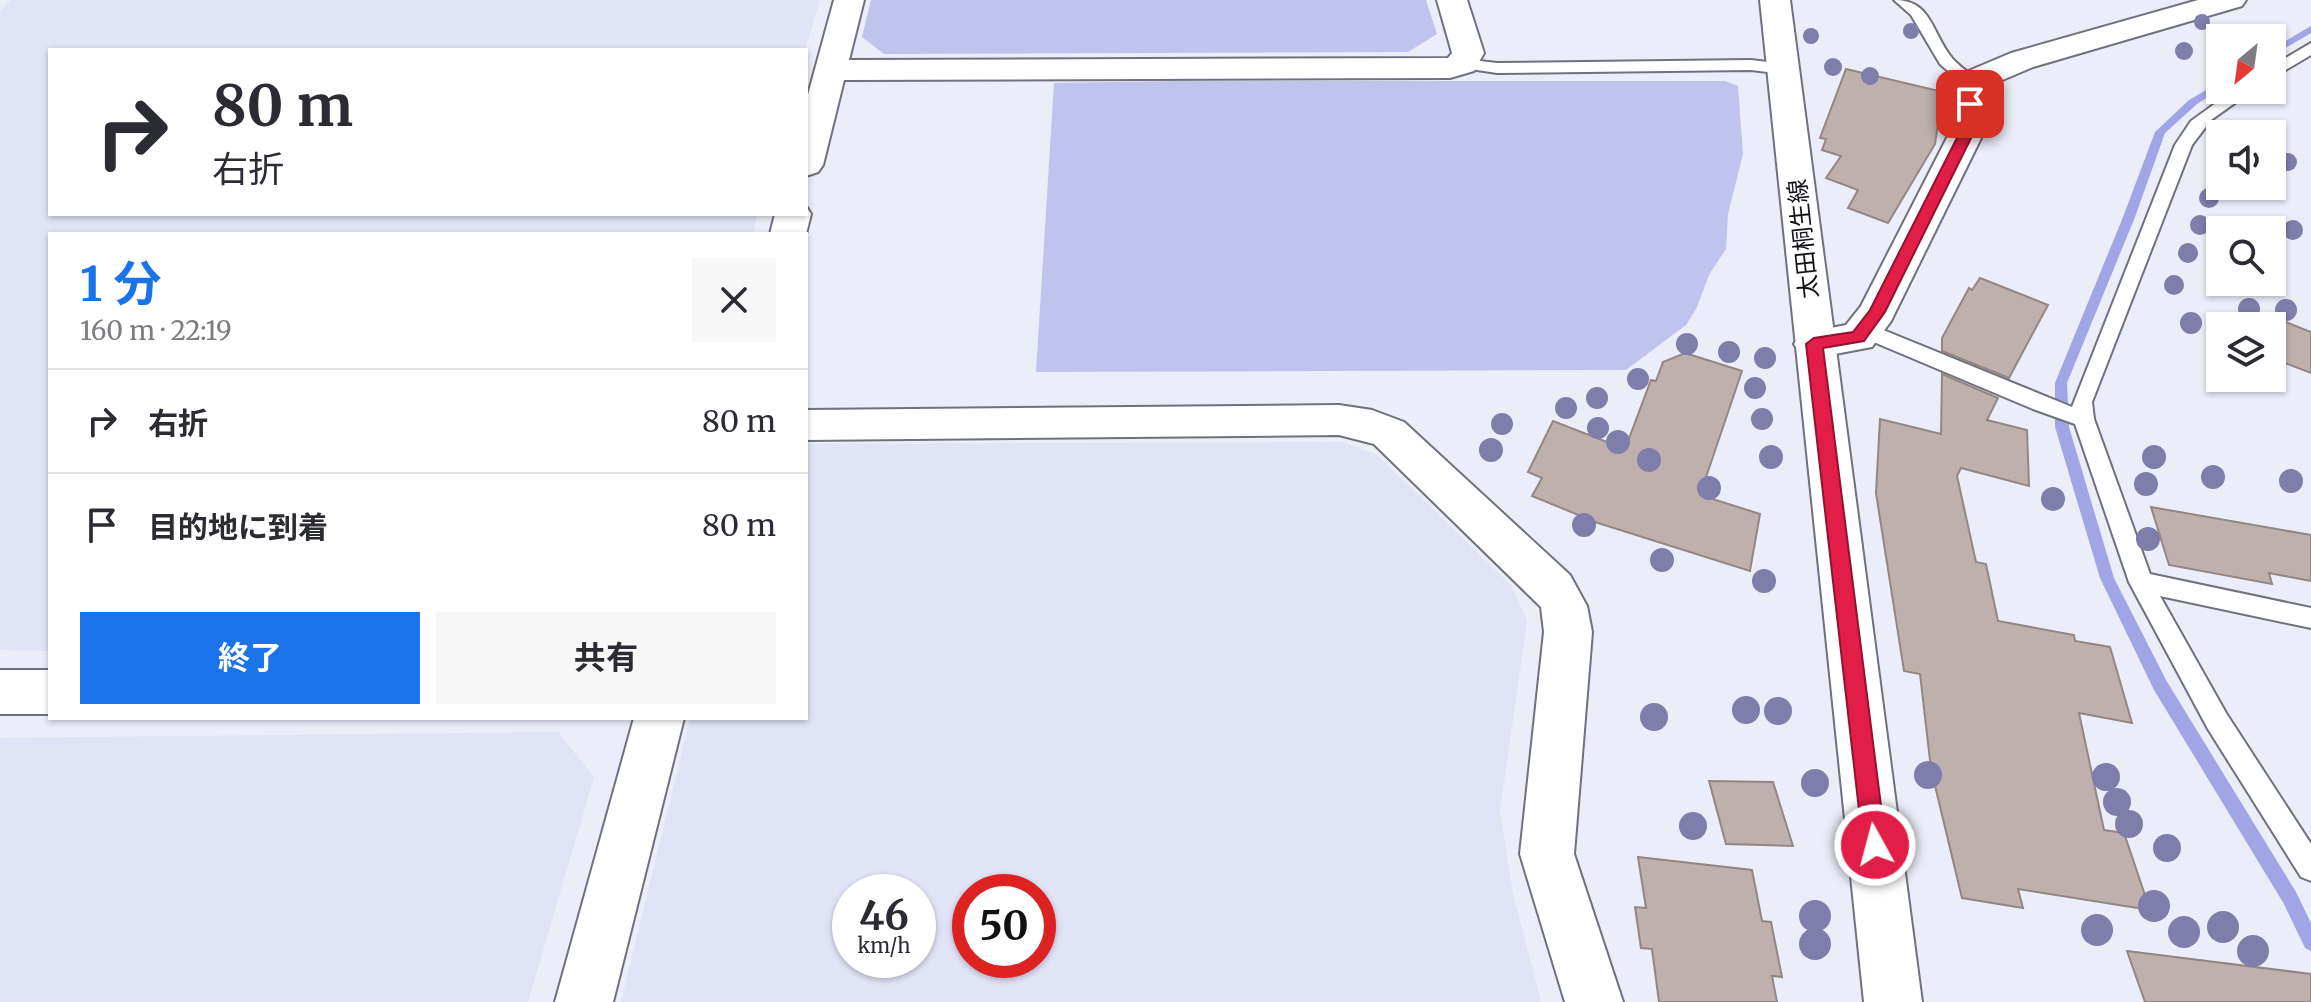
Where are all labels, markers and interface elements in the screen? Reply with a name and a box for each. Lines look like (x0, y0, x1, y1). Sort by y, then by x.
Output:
north arrow (2206, 24, 2286, 104)
map controls (2206, 24, 2286, 392)
pin (1936, 70, 2004, 138)
text: 80 m (212, 71, 353, 141)
icon: right (80, 80, 184, 184)
icon: arrive (1948, 82, 1992, 126)
button: sound (2206, 120, 2286, 200)
text: 右折 (212, 147, 284, 192)
street label: 太田桐生線 (1781, 178, 1825, 300)
button: search (2206, 216, 2286, 296)
text: 1 分 (80, 254, 162, 314)
button: close (692, 258, 776, 342)
button: layers (2206, 312, 2286, 392)
text: 160 m · 22:19 (80, 314, 232, 347)
icon: right (80, 399, 124, 443)
text: 80 m (702, 402, 776, 440)
text: 右折 (148, 404, 208, 442)
icon: arrive (80, 503, 124, 547)
text: 80 m (702, 506, 776, 544)
text: 目的地に到着 (148, 508, 328, 546)
button: 終了 (80, 612, 420, 704)
button: 共有 (436, 612, 776, 704)
position arrow (1833, 803, 1917, 887)
speed limit sign: 50 (952, 874, 1056, 978)
text: 46 (859, 891, 909, 941)
text: km/h (858, 933, 910, 958)

